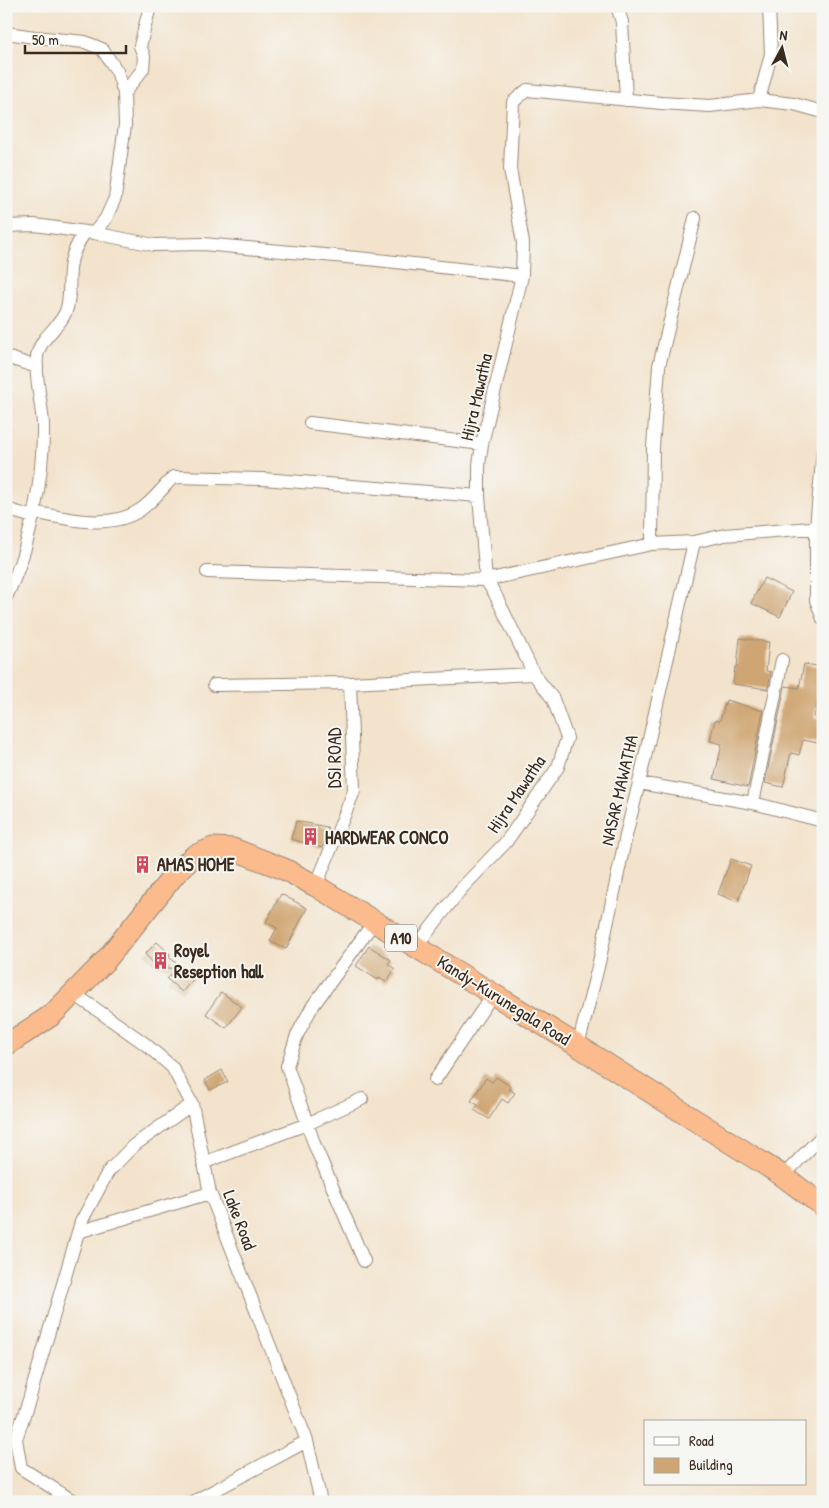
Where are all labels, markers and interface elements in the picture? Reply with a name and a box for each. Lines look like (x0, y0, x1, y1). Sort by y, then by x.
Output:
scale bar (25, 22, 126, 54)
north arrow (756, 22, 806, 72)
text: N (779, 25, 789, 45)
text: 50 m (32, 29, 59, 50)
street label: Hijra Mawatha (454, 351, 498, 443)
street label: DSI ROAD (322, 727, 347, 788)
street label: NASAR MAWATHA (594, 732, 644, 848)
street label: Hijra Mawatha (481, 750, 551, 838)
place label: HARDWEAR CONCO (325, 825, 448, 850)
building icon: HARDWEAR CONCO (301, 827, 321, 847)
place label: AMAS HOME (157, 852, 236, 877)
building icon: AMAS HOME (133, 854, 153, 874)
road number: A10 (385, 924, 417, 951)
place label: Royel Reseption hall (174, 938, 265, 985)
street label: Kandy-Kurunegala Road (432, 949, 576, 1051)
building icon: Royel Reseption hall (150, 950, 170, 970)
street label: Lake Road (217, 1187, 263, 1253)
legend (644, 1420, 806, 1486)
text: Road (689, 1430, 714, 1451)
text: Building (689, 1454, 733, 1475)

